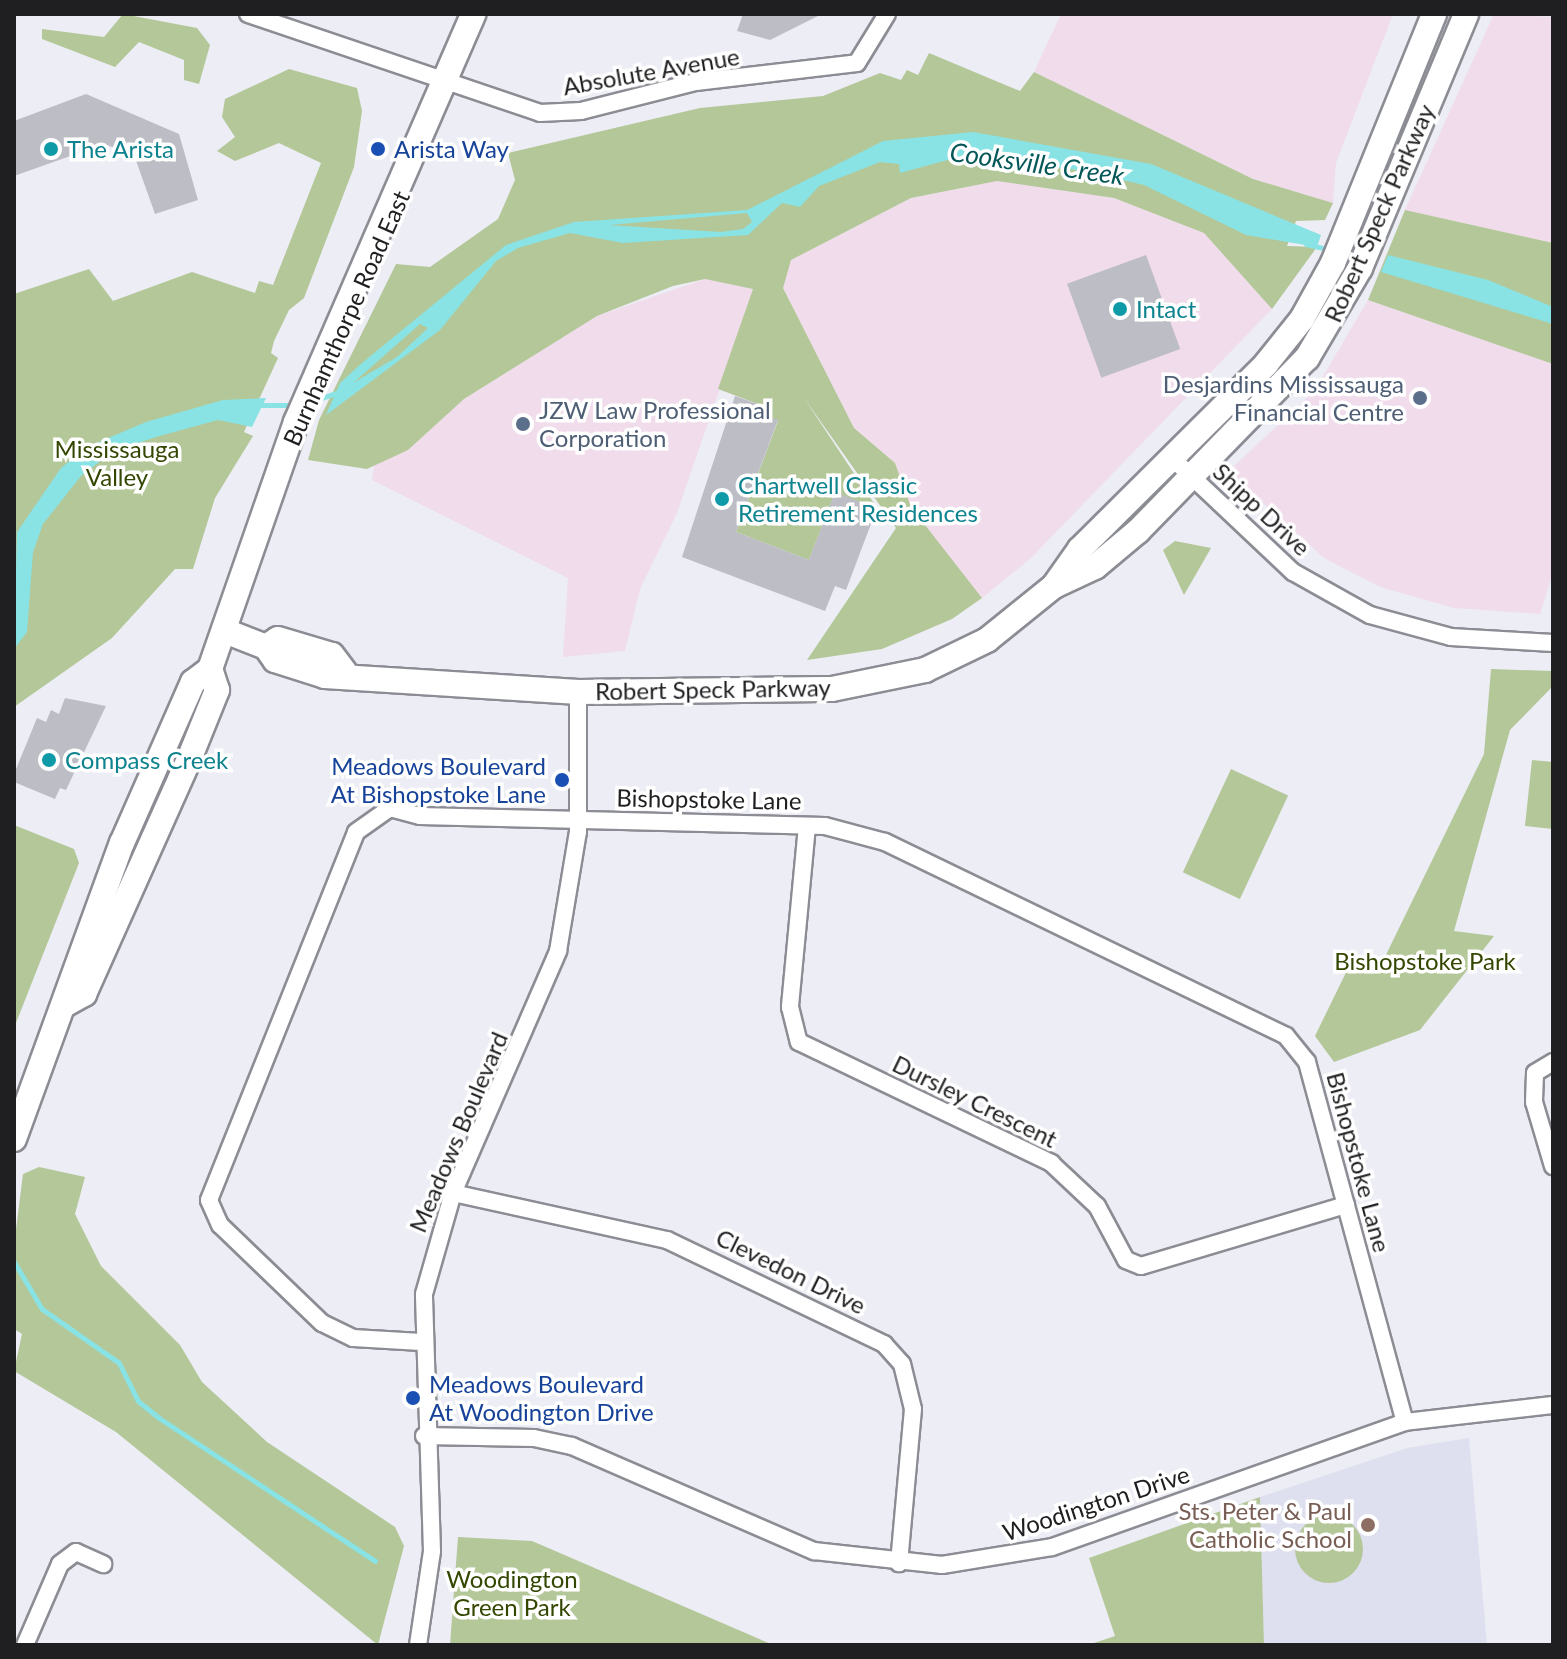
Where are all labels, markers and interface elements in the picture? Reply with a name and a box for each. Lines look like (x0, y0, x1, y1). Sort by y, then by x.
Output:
street label: Absolute Avenue (560, 41, 742, 101)
street label: Robert Speck Parkway (1318, 99, 1440, 327)
place label: The Arista (67, 135, 175, 163)
place label: Arista Way (394, 135, 509, 163)
water label: Cooksville Creek (948, 136, 1126, 192)
marker: The Arista (42, 140, 60, 158)
marker: Arista Way (369, 140, 387, 158)
street label: Burnhamthorpe Road East (277, 186, 415, 450)
place label: Intact (1136, 295, 1196, 323)
marker: Intact (1111, 300, 1129, 318)
place label: Desjardins Mississauga Financial Centre (1163, 370, 1404, 426)
marker: Desjardins Mississauga Financial Centre (1411, 389, 1429, 407)
place label: JZW Law Professional Corporation (539, 396, 771, 452)
marker: JZW Law Professional Corporation (514, 415, 532, 433)
park label: Mississauga Valley (55, 435, 179, 491)
street label: Shipp Drive (1207, 457, 1317, 561)
place label: Chartwell Classic Retirement Residences (738, 471, 978, 527)
marker: Chartwell Classic Retirement Residences (713, 490, 731, 508)
street label: Robert Speck Parkway (595, 673, 831, 705)
place label: Compass Creek (65, 746, 228, 774)
marker: Compass Creek (40, 751, 58, 769)
place label: Meadows Boulevard At Bishopstoke Lane (331, 752, 546, 808)
marker: Meadows Boulevard At Bishopstoke Lane (553, 771, 571, 789)
street label: Bishopstoke Lane (616, 783, 802, 815)
park label: Bishopstoke Park (1334, 947, 1516, 975)
street label: Meadows Boulevard (403, 1028, 513, 1236)
street label: Dursley Crescent (888, 1049, 1062, 1153)
street label: Bishopstoke Lane (1321, 1069, 1397, 1255)
street label: Clevedon Drive (712, 1222, 870, 1320)
place label: Meadows Boulevard At Woodington Drive (429, 1370, 654, 1426)
marker: Meadows Boulevard At Woodington Drive (404, 1389, 422, 1407)
street label: Woodington Drive (999, 1459, 1193, 1547)
place label: Sts. Peter & Paul Catholic School (1178, 1497, 1352, 1553)
marker: Sts. Peter & Paul Catholic School (1359, 1516, 1377, 1534)
park label: Woodington Green Park (446, 1565, 578, 1621)

